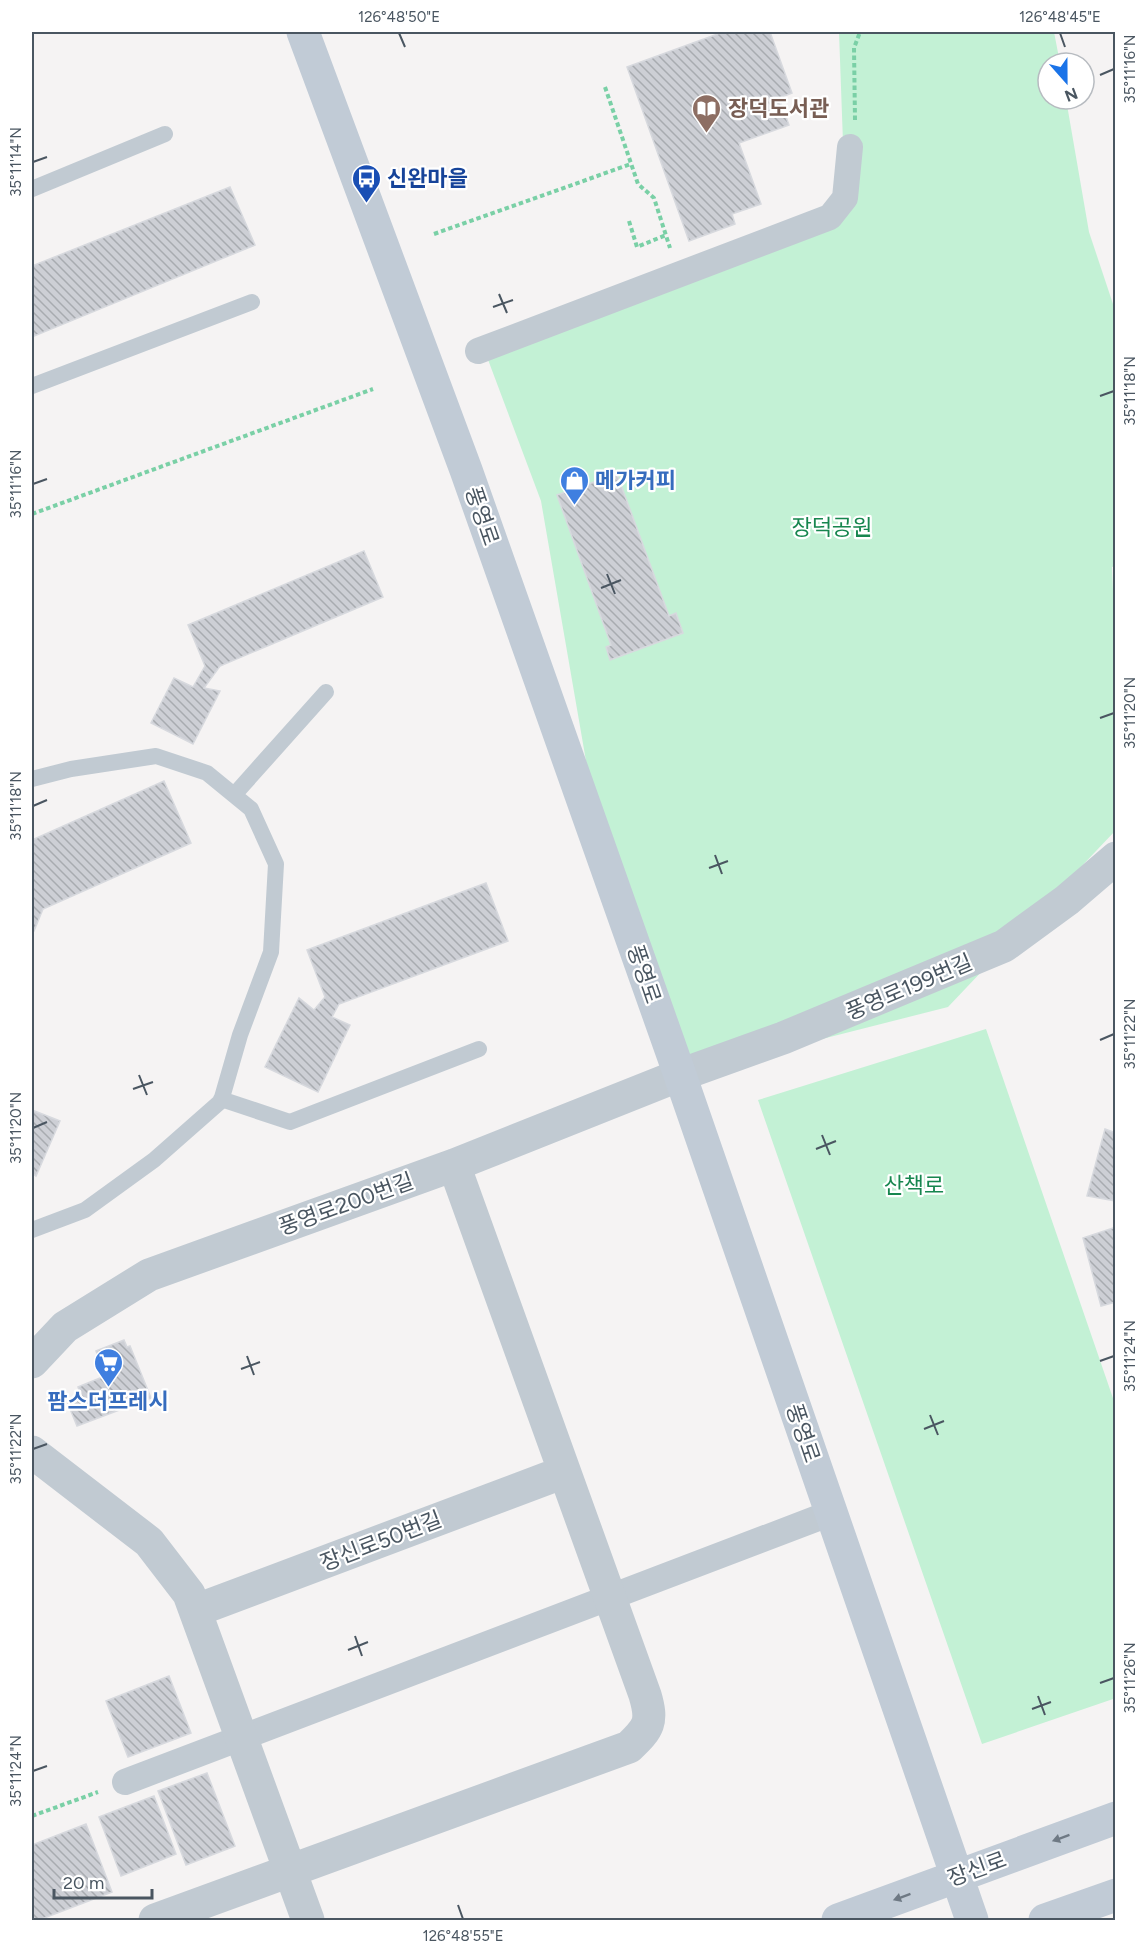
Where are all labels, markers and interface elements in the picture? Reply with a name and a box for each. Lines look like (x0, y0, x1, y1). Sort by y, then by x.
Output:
text: 126°48'50"E (358, 8, 440, 26)
text: 126°48'45"E (1019, 8, 1101, 26)
text: 35°11'16"N (1121, 35, 1139, 103)
north arrow (1036, 51, 1096, 111)
text: N (1062, 83, 1080, 106)
library icon: 장덕도서관 (691, 92, 723, 134)
place label: 장덕도서관 (728, 95, 829, 122)
text: 35°11'14"N (7, 127, 25, 197)
bus stop icon: 신완마을 (350, 162, 382, 204)
place label: 신완마을 (387, 165, 468, 192)
text: 35°11'18"N (1121, 356, 1139, 426)
text: 35°11'16"N (7, 450, 25, 518)
shop icon: 메가커피 (558, 464, 590, 506)
place label: 메가커피 (595, 467, 676, 494)
street label: 풍영로 (459, 483, 505, 549)
park label: 장덕공원 (792, 514, 872, 541)
text: 35°11'20"N (1121, 677, 1139, 749)
text: 35°11'18"N (7, 771, 25, 841)
street label: 풍영로 (621, 941, 667, 1007)
street label: 풍영로199번길 (841, 948, 977, 1026)
text: 35°11'22"N (1121, 999, 1139, 1069)
text: 35°11'20"N (7, 1092, 25, 1164)
street label: 풍영로200번길 (275, 1167, 417, 1241)
park label: 산책로 (884, 1172, 944, 1199)
text: 35°11'24"N (1121, 1320, 1139, 1392)
supermarket icon: 팜스더프레시 (92, 1346, 124, 1388)
place label: 팜스더프레시 (47, 1388, 169, 1415)
street label: 풍영로 (780, 1400, 826, 1466)
text: 35°11'22"N (7, 1414, 25, 1484)
street label: 장신로50번길 (316, 1505, 446, 1577)
text: 35°11'26"N (1121, 1643, 1139, 1714)
text: 35°11'24"N (7, 1735, 25, 1807)
one-way arrow (1052, 1834, 1070, 1843)
street label: 장신로 (944, 1846, 1010, 1892)
scale bar (54, 1862, 152, 1900)
text: 20 m (63, 1872, 104, 1894)
one-way arrow (893, 1893, 911, 1902)
text: 126°48'55"E (422, 1927, 504, 1945)

